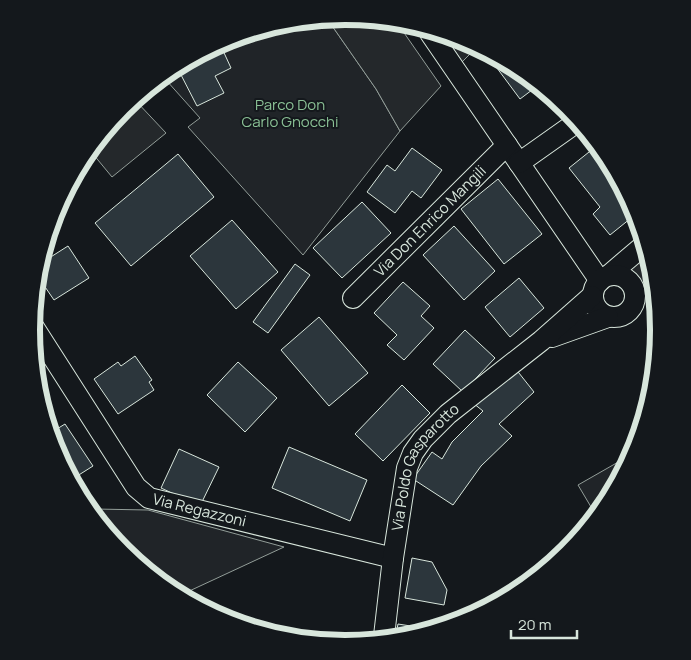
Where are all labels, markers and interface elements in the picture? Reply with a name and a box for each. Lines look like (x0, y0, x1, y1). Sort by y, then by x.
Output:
park label: Parco Don Carlo Gnocchi (242, 94, 338, 132)
street label: Via Don Enrico Mangili (369, 160, 491, 281)
street label: Via Poldo Gasparotto (386, 398, 463, 532)
street label: Via Regazzoni (150, 488, 248, 532)
scale bar (511, 608, 577, 640)
text: 20 m (518, 614, 551, 635)

